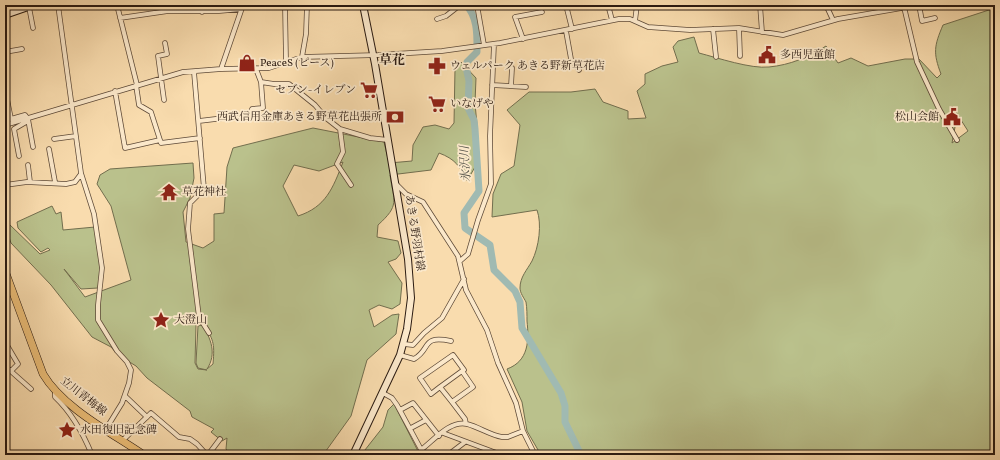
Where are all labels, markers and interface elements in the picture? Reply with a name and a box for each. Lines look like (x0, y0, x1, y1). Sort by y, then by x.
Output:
public building icon: 多西児童館 (757, 45, 777, 65)
place label: 多西児童館 (780, 48, 835, 63)
district label: 草花 (379, 52, 405, 70)
shop icon: PeaceS (ピース) (237, 53, 257, 73)
place label: PeaceS (ピース) (260, 56, 334, 71)
pharmacy icon: ウェルパーク あきる野新草花店 (427, 56, 447, 76)
place label: ウェルパーク あきる野新草花店 (450, 59, 605, 74)
supermarket icon: セブン-イレブン (359, 80, 379, 100)
place label: セブン-イレブン (275, 83, 356, 98)
supermarket icon: いなげや (427, 94, 447, 114)
place label: いなげや (450, 97, 494, 112)
bank icon: 西武信用金庫あきる野草花出張所 (385, 107, 405, 127)
public building icon: 松山会館 (942, 107, 962, 127)
place label: 西武信用金庫あきる野草花出張所 (217, 110, 382, 125)
place label: 松山会館 (895, 110, 939, 125)
water label: 氷沢川 (457, 144, 475, 182)
temple icon: 草花神社 (159, 182, 179, 202)
place label: 草花神社 (182, 185, 226, 200)
street label: あきる野羽村線 (401, 194, 427, 272)
place icon: 大澄山 (151, 310, 171, 330)
place label: 大澄山 (174, 313, 207, 328)
street label: 立川青梅線 (57, 374, 109, 420)
place icon: 水田復旧記念碑 (57, 420, 77, 440)
place label: 水田復旧記念碑 (80, 423, 157, 438)

